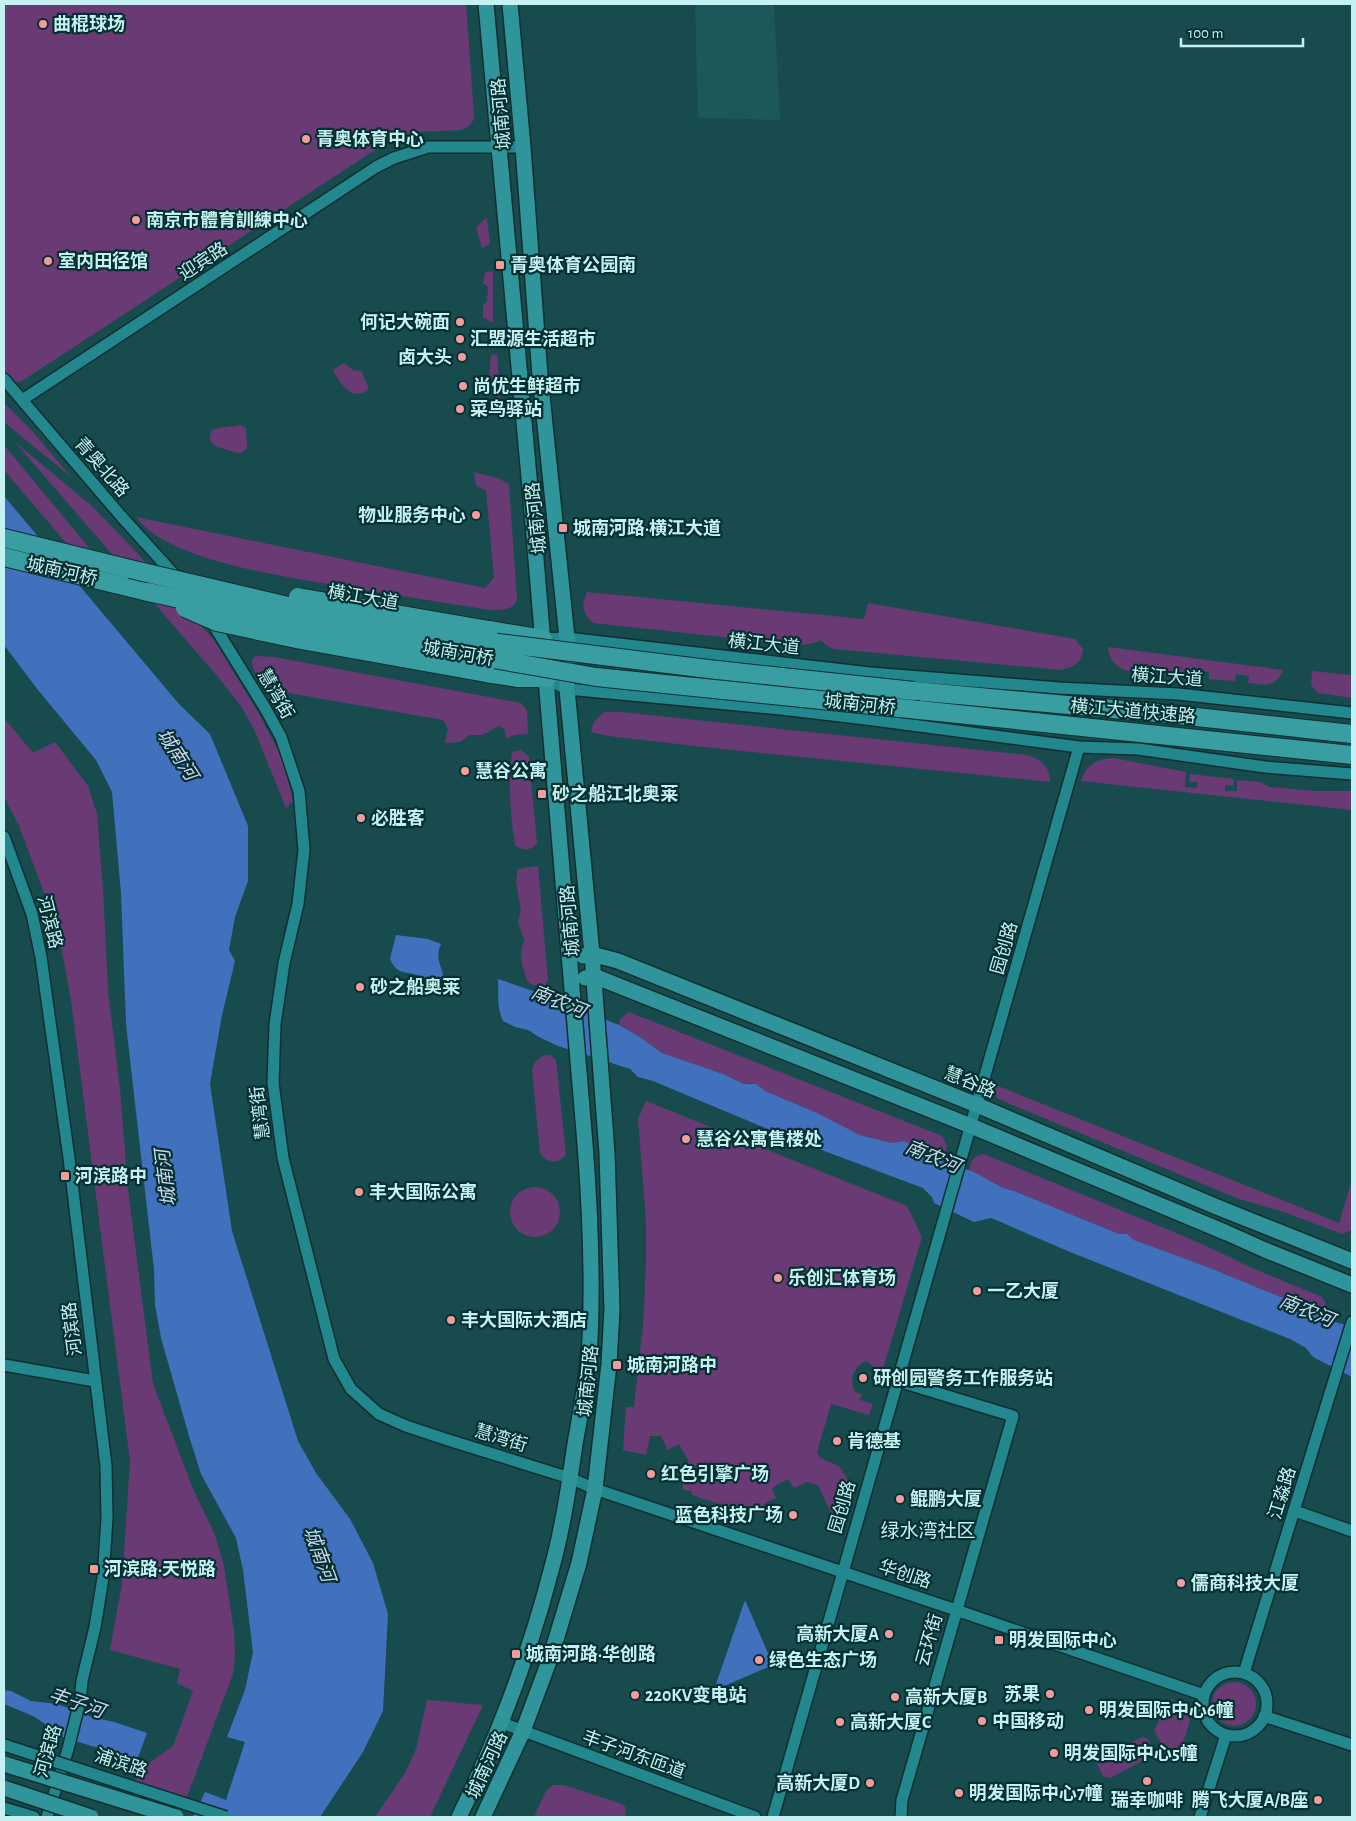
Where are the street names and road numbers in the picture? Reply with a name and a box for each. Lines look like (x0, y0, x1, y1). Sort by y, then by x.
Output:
street label: 城南河路 (488, 77, 514, 151)
street label: 迎宾路 (175, 238, 231, 284)
street label: 青奥北路 (71, 433, 133, 501)
street label: 城南河路 (522, 481, 550, 555)
street label: 城南河桥 (25, 553, 99, 589)
street label: 横江大道 (326, 581, 400, 613)
street label: 横江大道 (727, 630, 801, 658)
street label: 城南河桥 (421, 637, 495, 669)
street label: 横江大道 (1130, 665, 1204, 689)
street label: 慧湾街 (254, 666, 298, 722)
street label: 城南河桥 (823, 690, 897, 718)
street label: 横江大道快速路 (1069, 696, 1197, 726)
street label: 城南河路 (557, 884, 583, 958)
street label: 河滨路 (34, 893, 66, 951)
street label: 园创路 (987, 919, 1021, 977)
street label: 慧谷路 (941, 1063, 999, 1101)
street label: 慧湾街 (247, 1085, 273, 1141)
street label: 河滨路 (59, 1301, 85, 1357)
street label: 城南河路 (574, 1344, 602, 1418)
street label: 慧湾街 (472, 1421, 530, 1455)
street label: 江淼路 (1265, 1464, 1299, 1522)
street label: 园创路 (825, 1478, 859, 1536)
street label: 华创路 (876, 1556, 934, 1592)
street label: 云环街 (912, 1611, 946, 1669)
street label: 河滨路 (31, 1722, 65, 1780)
street label: 丰子河东匝道 (580, 1726, 688, 1782)
street label: 城南河路 (463, 1728, 511, 1802)
street label: 浦滨路 (92, 1745, 150, 1781)

